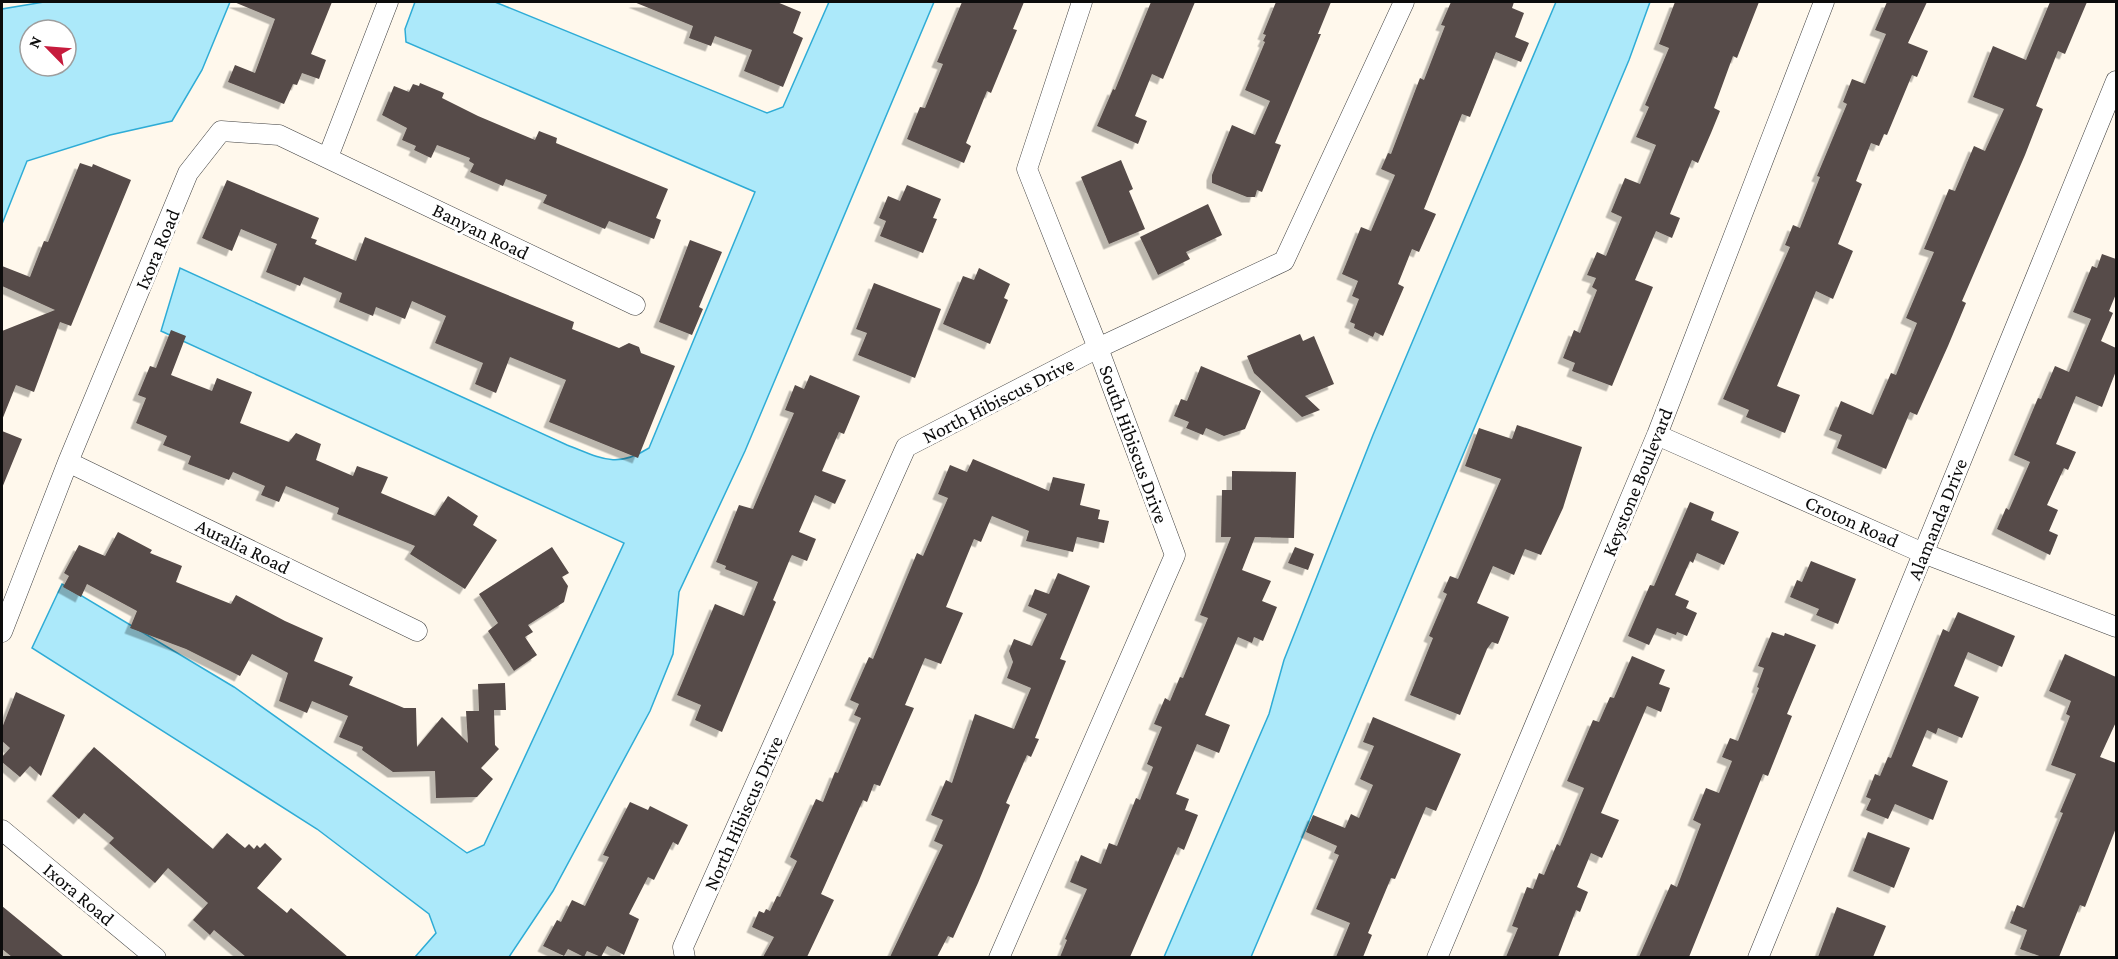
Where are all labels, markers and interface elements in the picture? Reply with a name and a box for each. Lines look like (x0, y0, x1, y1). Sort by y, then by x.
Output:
north arrow (18, 18, 78, 78)
text: N (25, 33, 45, 50)
street label: Banyan Road (429, 198, 533, 265)
street label: Ixora Road (130, 205, 184, 293)
street label: North Hibiscus Drive (919, 352, 1078, 448)
street label: South Hibiscus Drive (1095, 362, 1173, 526)
street label: Keystone Boulevard (1597, 404, 1678, 560)
street label: Alamanda Drive (1903, 455, 1971, 583)
street label: Croton Road (1802, 491, 1903, 552)
street label: Auralia Road (192, 514, 294, 578)
street label: North Hibiscus Drive (699, 732, 787, 894)
street label: Ixora Road (39, 858, 119, 930)

